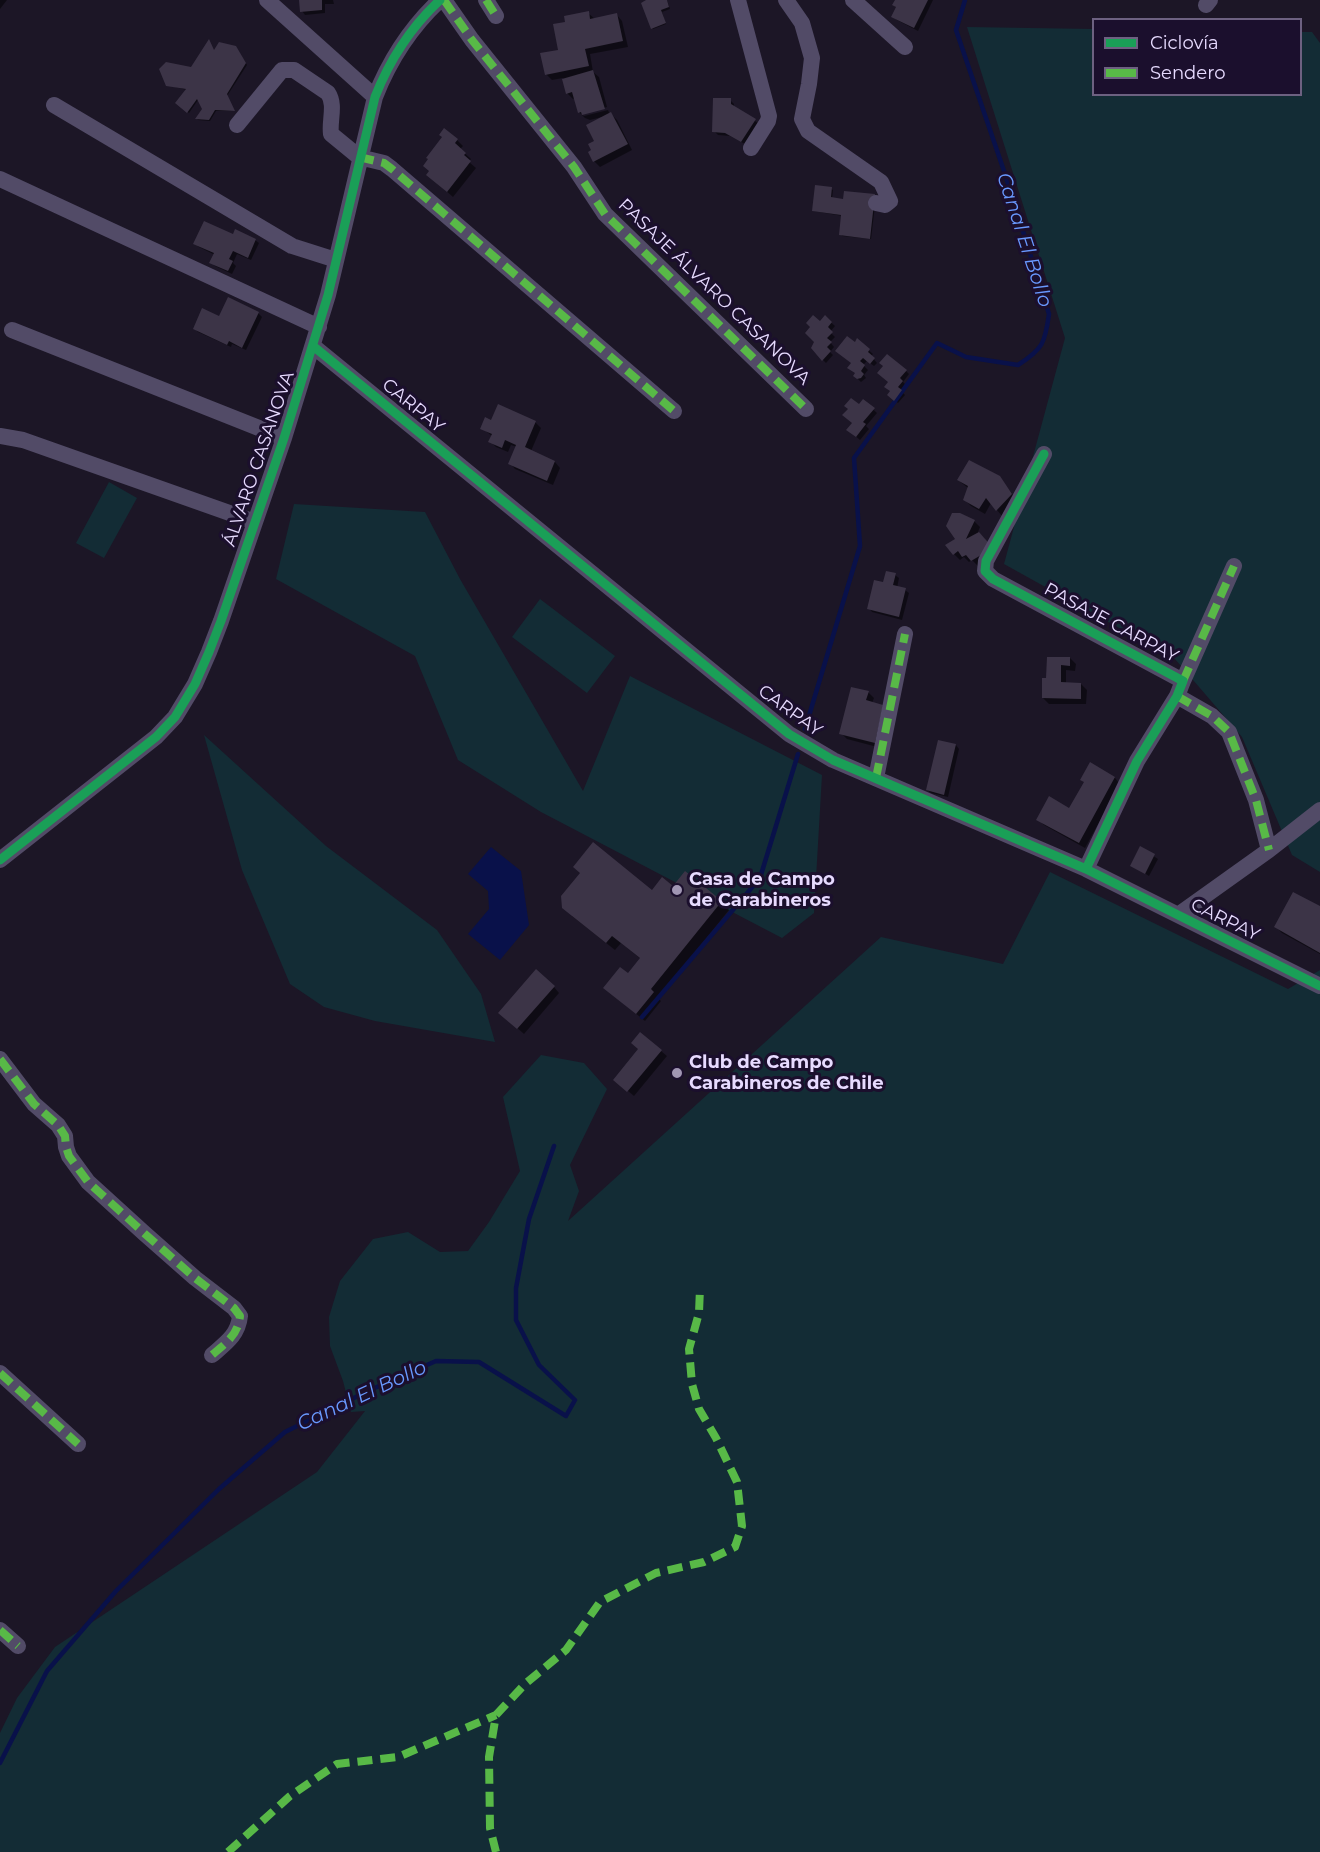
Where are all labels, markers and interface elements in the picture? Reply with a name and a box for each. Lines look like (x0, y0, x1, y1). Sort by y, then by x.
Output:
legend (1092, 18, 1302, 96)
text: Ciclovía (1150, 32, 1219, 54)
text: Sendero (1150, 62, 1225, 84)
water label: Canal El Bollo (991, 170, 1057, 310)
street label: PASAJE ÁLVARO CASANOVA (613, 194, 815, 390)
street label: ÁLVARO CASANOVA (219, 369, 299, 549)
street label: CARPAY (377, 374, 449, 438)
street label: PASAJE CARPAY (1040, 578, 1182, 668)
street label: CARPAY (754, 681, 826, 741)
place label: Casa de Campo de Carabineros (689, 869, 835, 912)
marker: Casa de Campo de Carabineros (670, 883, 684, 897)
street label: CARPAY (1187, 894, 1263, 946)
place label: Club de Campo Carabineros de Chile (689, 1052, 884, 1094)
marker: Club de Campo Carabineros de Chile (670, 1066, 684, 1080)
water label: Canal El Bollo (293, 1356, 431, 1436)

